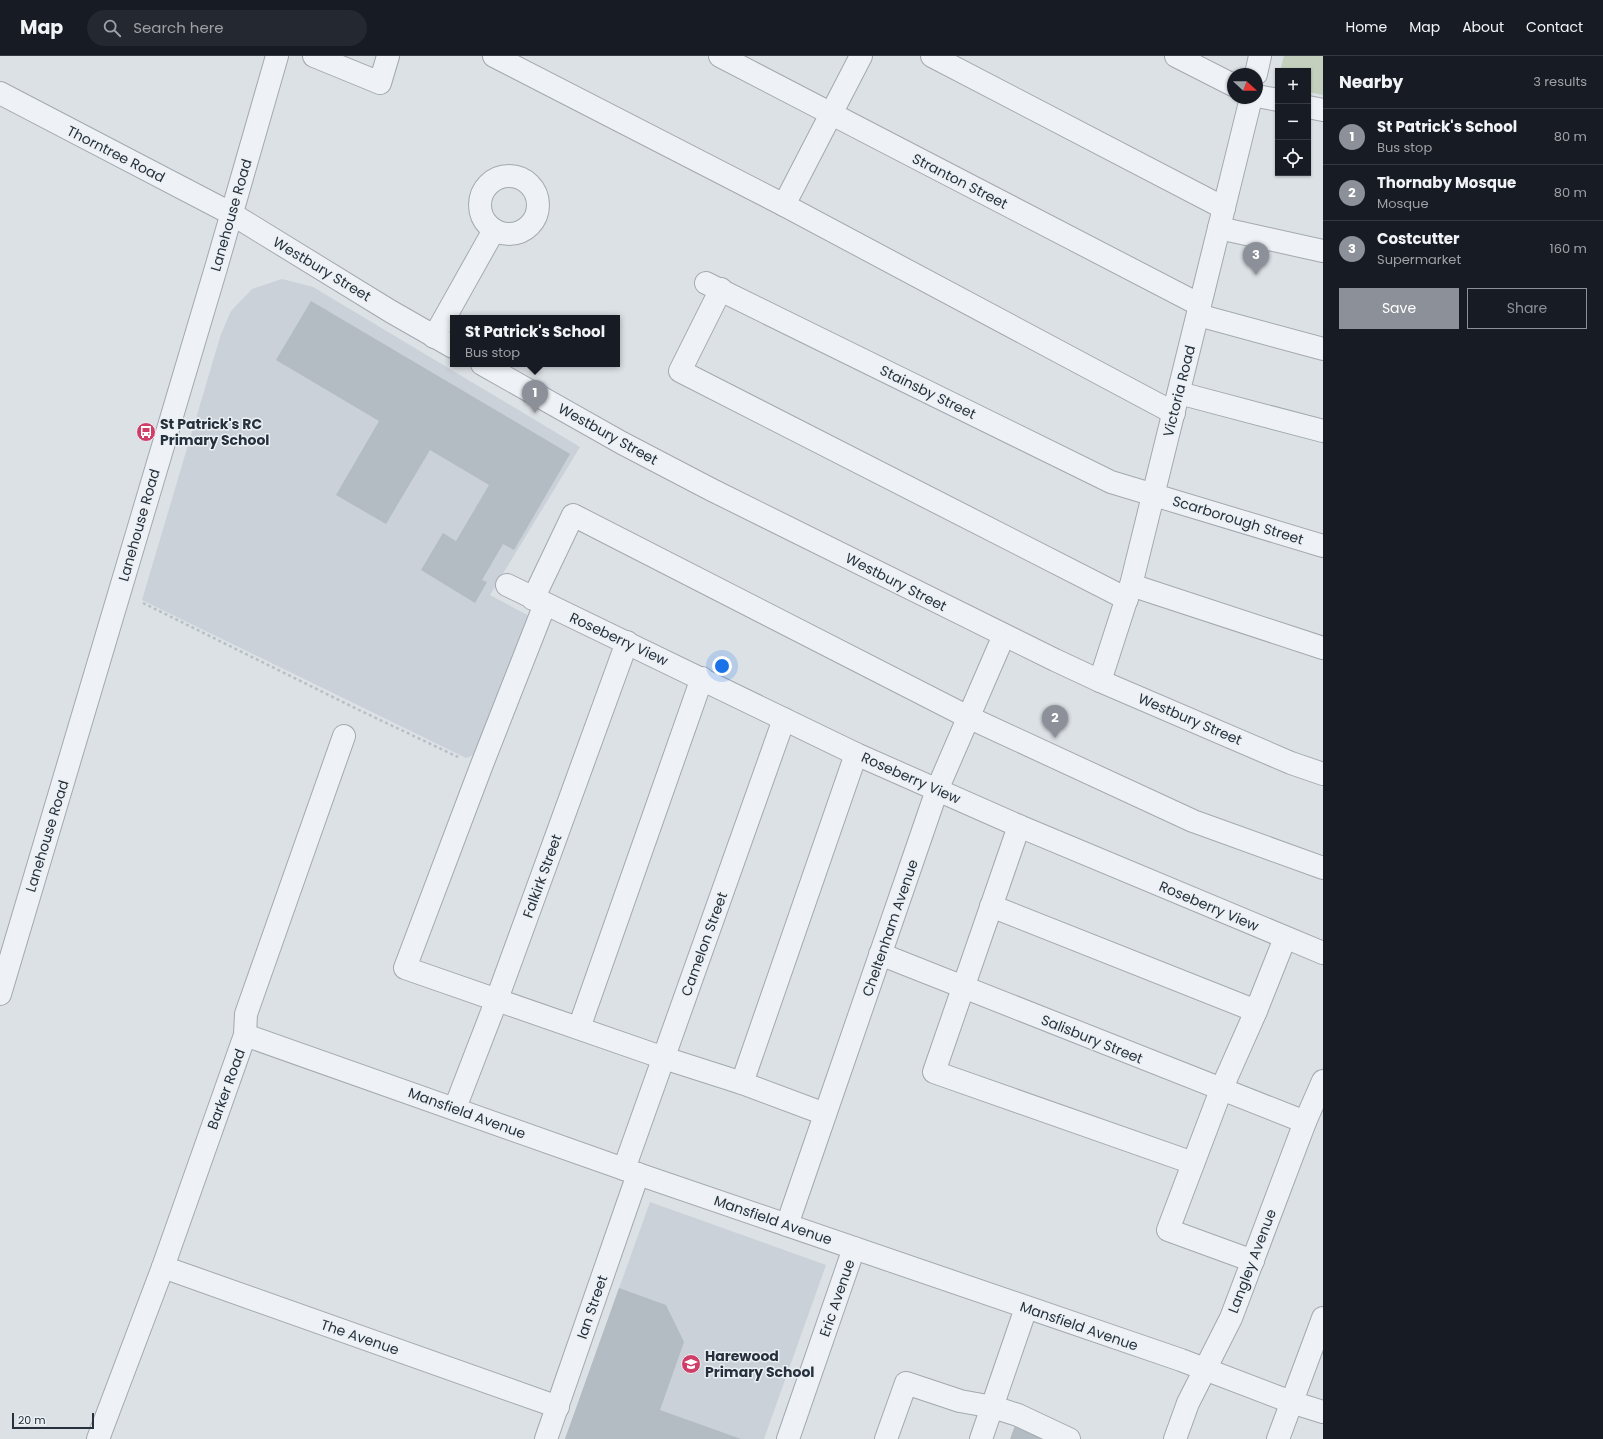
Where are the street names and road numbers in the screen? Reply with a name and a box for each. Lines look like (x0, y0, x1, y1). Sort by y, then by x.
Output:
street label: Thorntree Road (64, 121, 168, 187)
street label: Stranton Street (909, 148, 1011, 214)
street label: Lanehouse Road (205, 156, 257, 274)
street label: Westbury Street (269, 232, 375, 306)
street label: Victoria Road (1158, 343, 1200, 439)
street label: Stainsby Street (877, 360, 979, 424)
street label: Westbury Street (555, 398, 661, 470)
street label: Lanehouse Road (113, 466, 165, 584)
street label: Scarborough Street (1170, 491, 1306, 549)
street label: Westbury Street (842, 548, 950, 616)
street label: Roseberry View (566, 607, 672, 671)
street label: Westbury Street (1135, 688, 1245, 750)
street label: Roseberry View (858, 747, 964, 809)
street label: Lanehouse Road (20, 778, 74, 894)
street label: Falkirk Street (518, 831, 566, 921)
street label: Cheltenham Avenue (857, 856, 923, 999)
street label: Roseberry View (1156, 876, 1263, 936)
street label: Camelon Street (676, 889, 732, 999)
street label: Salisbury Street (1038, 1009, 1146, 1069)
street label: Barker Road (202, 1046, 250, 1132)
street label: Mansfield Avenue (405, 1082, 529, 1144)
street label: Mansfield Avenue (711, 1190, 835, 1250)
street label: Langley Avenue (1223, 1206, 1281, 1316)
street label: Eric Avenue (814, 1256, 860, 1339)
street label: Ian Street (572, 1272, 612, 1342)
street label: Mansfield Avenue (1017, 1296, 1141, 1356)
street label: The Avenue (318, 1314, 402, 1360)

